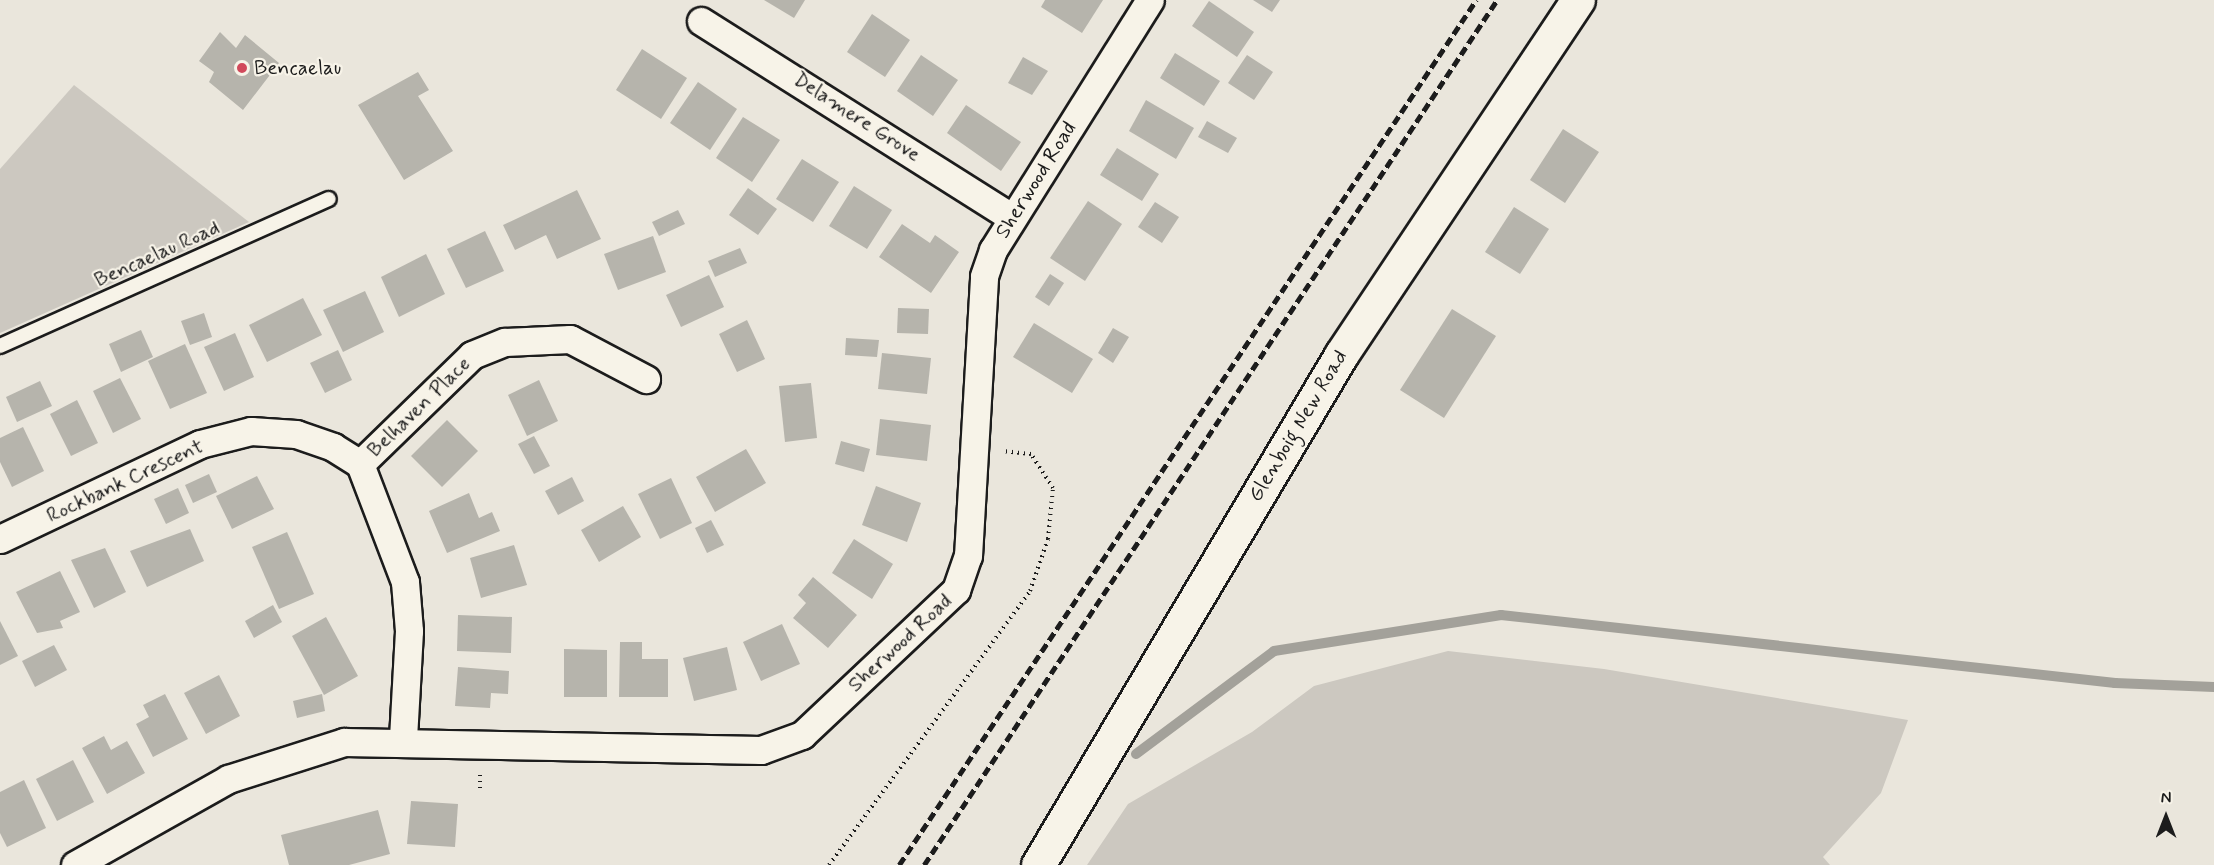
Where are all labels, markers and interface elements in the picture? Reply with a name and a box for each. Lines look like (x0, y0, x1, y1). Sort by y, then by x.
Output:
place label: Bencaelau (254, 55, 341, 81)
marker: Bencaelau (235, 61, 249, 75)
street label: Delamere Grove (789, 67, 925, 167)
street label: Sherwood Road (990, 118, 1082, 242)
street label: Bencaelau Road (90, 215, 224, 293)
street label: Glenboig New Road (1243, 347, 1353, 505)
street label: Belhaven Place (363, 352, 475, 462)
street label: Rockbank Crescent (43, 434, 207, 528)
street label: Sherwood Road (843, 589, 957, 697)
north arrow (2136, 787, 2196, 847)
text: N (2161, 788, 2171, 809)

